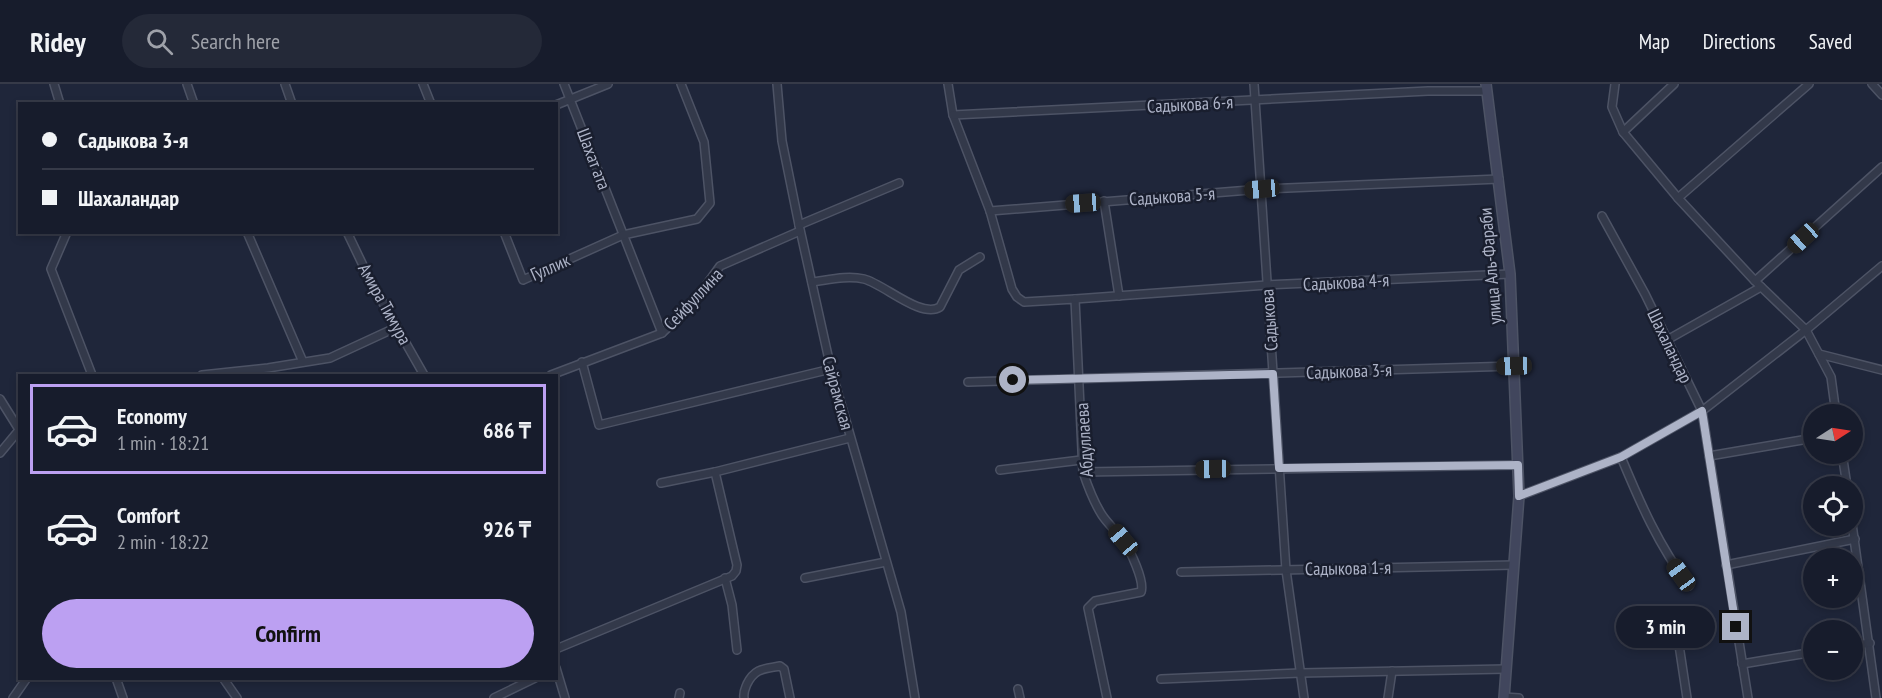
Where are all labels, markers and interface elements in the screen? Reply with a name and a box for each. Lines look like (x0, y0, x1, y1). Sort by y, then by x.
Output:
search box (122, 14, 542, 68)
text: Ridey (30, 23, 86, 60)
icon: search (143, 25, 176, 58)
text: Search here (191, 27, 280, 55)
text: Map (1639, 28, 1670, 55)
text: Directions (1703, 28, 1776, 55)
text: Saved (1809, 28, 1852, 55)
street label: Садыкова 6-я (1146, 90, 1234, 118)
street label: Шахат ата (572, 125, 616, 193)
text: Садыкова 3-я (78, 126, 188, 154)
car (1243, 178, 1281, 200)
street label: Садыкова 5-я (1128, 182, 1216, 210)
text: Шахаландар (78, 184, 179, 212)
car (1064, 193, 1102, 213)
street label: улица Аль-Фараби (1473, 207, 1507, 325)
car (1784, 219, 1822, 257)
street label: Гуллик (527, 248, 573, 286)
street label: Амира Тимура (353, 259, 417, 349)
street label: Сейфуллина (658, 263, 728, 335)
street label: Садыкова 4-я (1302, 268, 1390, 296)
street label: Садыкова (1255, 288, 1283, 352)
street label: Шахаландар (1642, 305, 1698, 387)
street label: Сайрамская (817, 354, 859, 432)
car (1496, 356, 1532, 376)
street label: Садыкова 3-я (1306, 358, 1393, 384)
route start (999, 366, 1026, 393)
icon: car (45, 402, 99, 456)
text: Economy (117, 402, 187, 430)
street label: Абдуллаева (1070, 402, 1098, 478)
north arrow (1803, 404, 1863, 464)
map controls (1803, 404, 1863, 680)
text: 686 ₸ (483, 416, 531, 444)
text: 1 min · 18:21 (117, 430, 209, 456)
car (1195, 460, 1231, 478)
button: locate (1803, 476, 1863, 536)
icon: car (45, 501, 99, 555)
text: Comfort (117, 501, 180, 529)
text: 926 ₸ (483, 515, 531, 543)
car (1105, 520, 1141, 560)
text: 2 min · 18:22 (117, 529, 209, 555)
button: + (1803, 548, 1863, 608)
car (1663, 555, 1699, 595)
street label: Садыкова 1-я (1305, 556, 1391, 580)
button: Confirm (42, 599, 534, 668)
callout: 3 min (1616, 606, 1715, 648)
route end (1722, 613, 1749, 640)
text: 3 min (1645, 614, 1686, 640)
button: − (1803, 620, 1863, 680)

